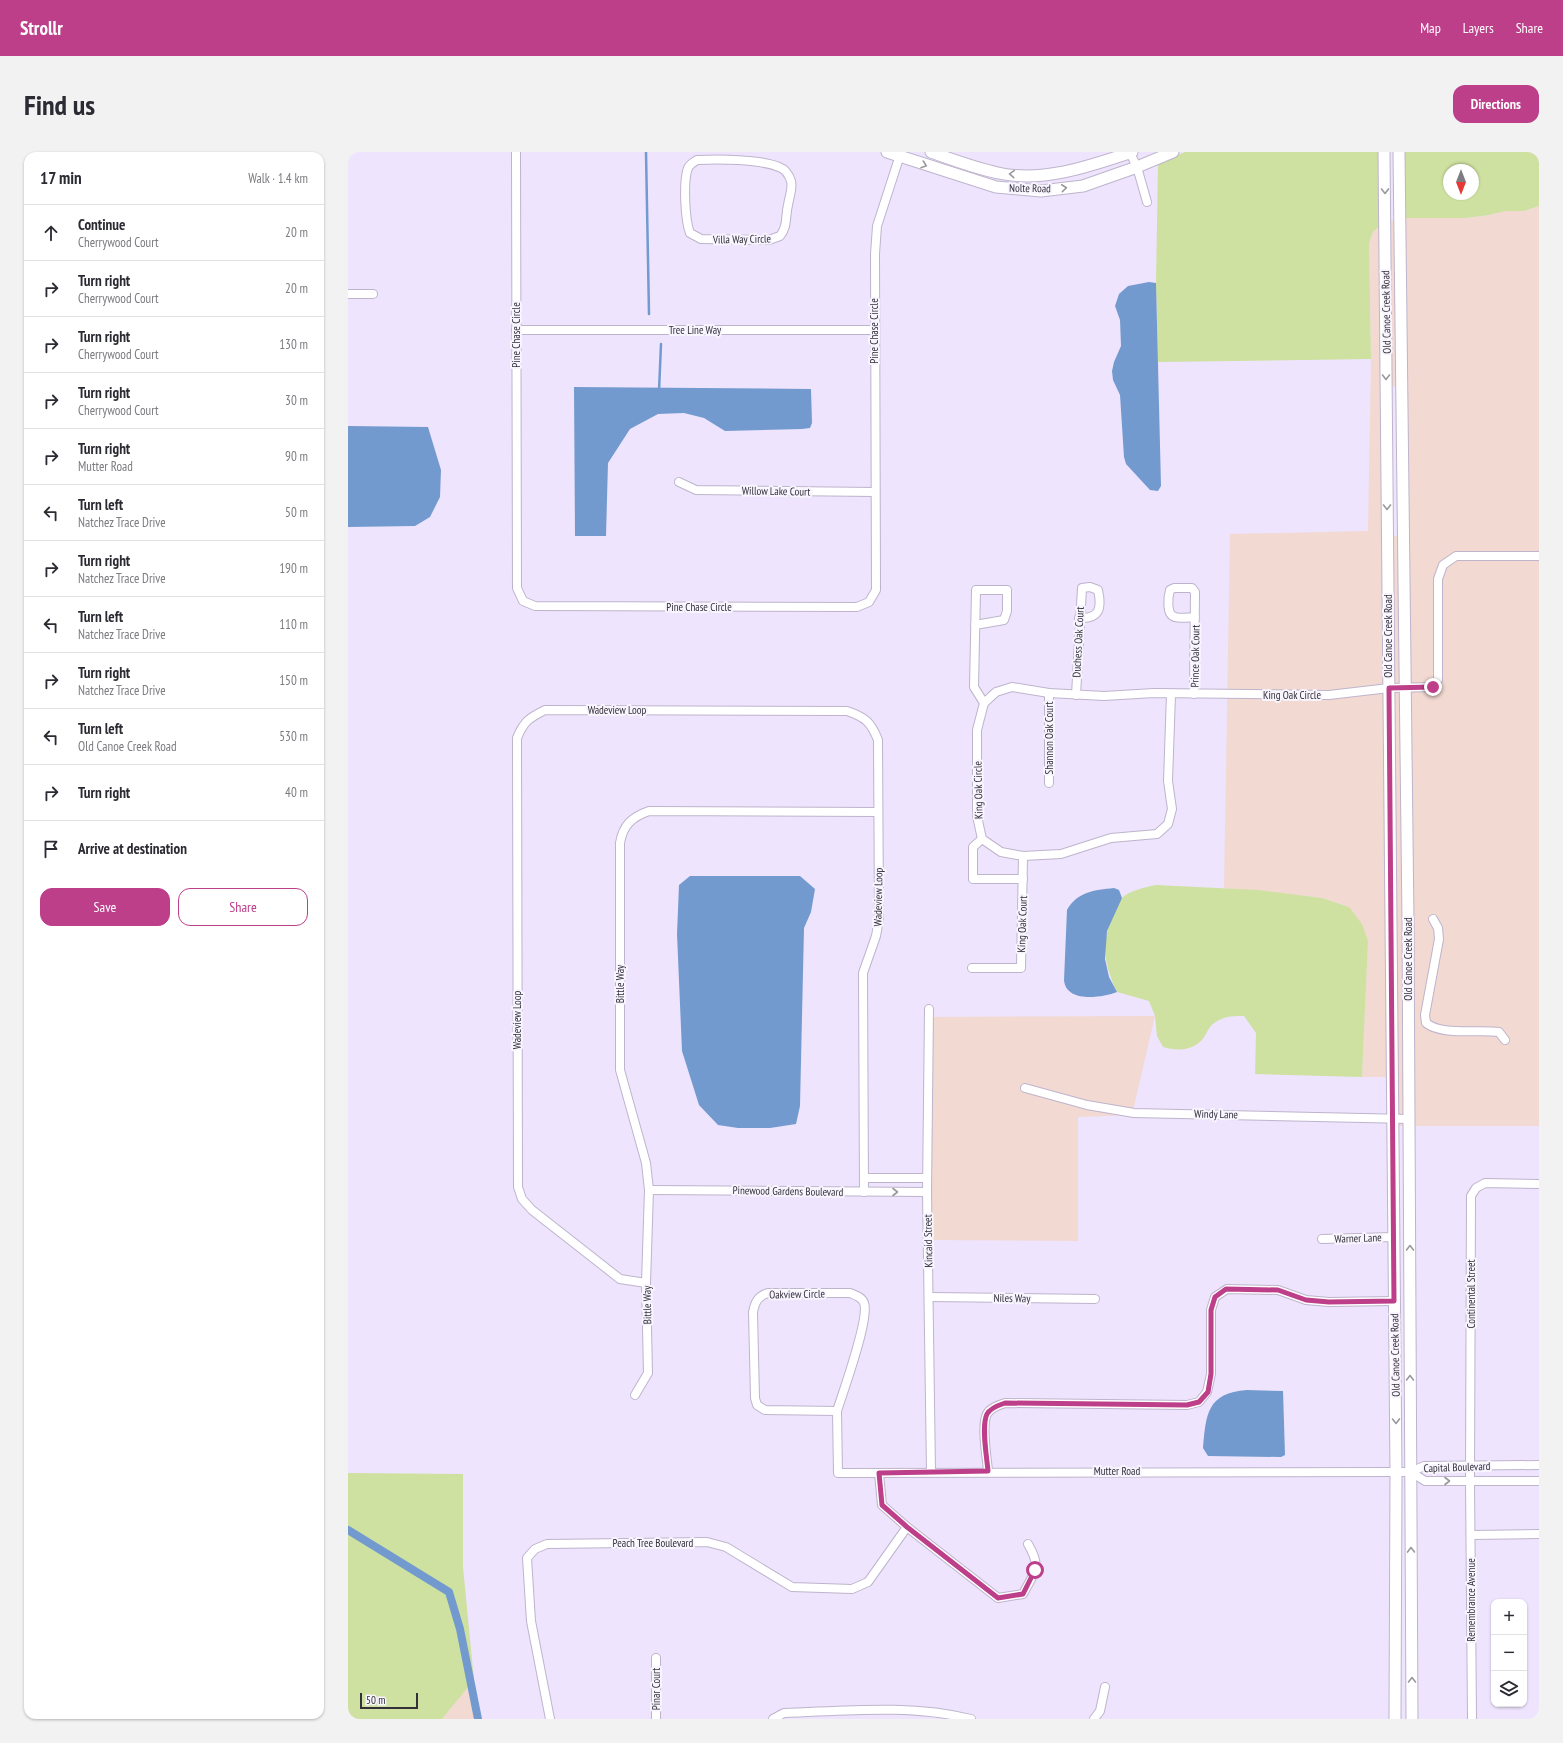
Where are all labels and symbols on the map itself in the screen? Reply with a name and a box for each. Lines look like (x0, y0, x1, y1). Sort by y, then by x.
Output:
one-way arrow (920, 160, 927, 168)
north arrow (1443, 164, 1479, 200)
one-way arrow (1009, 170, 1015, 179)
street label: Nolte Road (1009, 181, 1051, 195)
one-way arrow (1061, 184, 1067, 193)
one-way arrow (1381, 188, 1389, 194)
street label: Villa Way Circle (712, 231, 772, 247)
street label: Old Canoe Creek Road (1378, 270, 1394, 354)
street label: Pine Chase Circle (867, 298, 881, 364)
street label: Pine Chase Circle (509, 302, 523, 368)
street label: Tree Line Way (669, 323, 722, 337)
one-way arrow (1382, 374, 1390, 380)
street label: Willow Lake Court (742, 483, 810, 499)
one-way arrow (1383, 504, 1391, 510)
street label: Old Canoe Creek Road (1381, 594, 1395, 678)
street label: Pine Chase Circle (666, 600, 732, 614)
street label: Duchess Oak Court (1069, 606, 1087, 678)
street label: Prince Oak Court (1187, 624, 1203, 688)
route end (1424, 678, 1442, 696)
street label: King Oak Circle (1263, 688, 1321, 702)
street label: Shannon Oak Court (1042, 702, 1056, 774)
street label: Wadeview Loop (588, 703, 647, 717)
street label: King Oak Circle (970, 760, 986, 819)
street label: Wadeview Loop (870, 867, 886, 926)
street label: King Oak Court (1014, 895, 1030, 953)
street label: Old Canoe Creek Road (1401, 917, 1415, 1001)
street label: Bittle Way (613, 964, 627, 1003)
street label: Wadeview Loop (510, 990, 524, 1049)
street label: Windy Lane (1194, 1107, 1238, 1121)
street label: Pinewood Gardens Boulevard (733, 1183, 844, 1199)
one-way arrow (892, 1188, 898, 1196)
street label: Kincaid Street (921, 1214, 935, 1268)
street label: Warner Lane (1334, 1230, 1382, 1246)
one-way arrow (1406, 1245, 1414, 1251)
street label: Continental Street (1464, 1259, 1478, 1329)
street label: Bittle Way (640, 1285, 654, 1324)
street label: Oakview Circle (769, 1287, 826, 1301)
street label: Niles Way (993, 1291, 1031, 1305)
street label: Old Canoe Creek Road (1387, 1313, 1403, 1397)
one-way arrow (1406, 1375, 1414, 1381)
one-way arrow (1392, 1418, 1400, 1424)
street label: Capital Boulevard (1423, 1459, 1491, 1475)
street label: Mutter Road (1094, 1464, 1140, 1478)
one-way arrow (1444, 1477, 1450, 1485)
street label: Peach Tree Boulevard (613, 1536, 694, 1550)
one-way arrow (1407, 1547, 1415, 1553)
street label: Remembrance Avenue (1464, 1558, 1478, 1642)
route start (1026, 1561, 1044, 1579)
street label: Pinar Court (649, 1668, 663, 1710)
one-way arrow (1408, 1677, 1416, 1683)
scale bar (360, 1691, 418, 1710)

